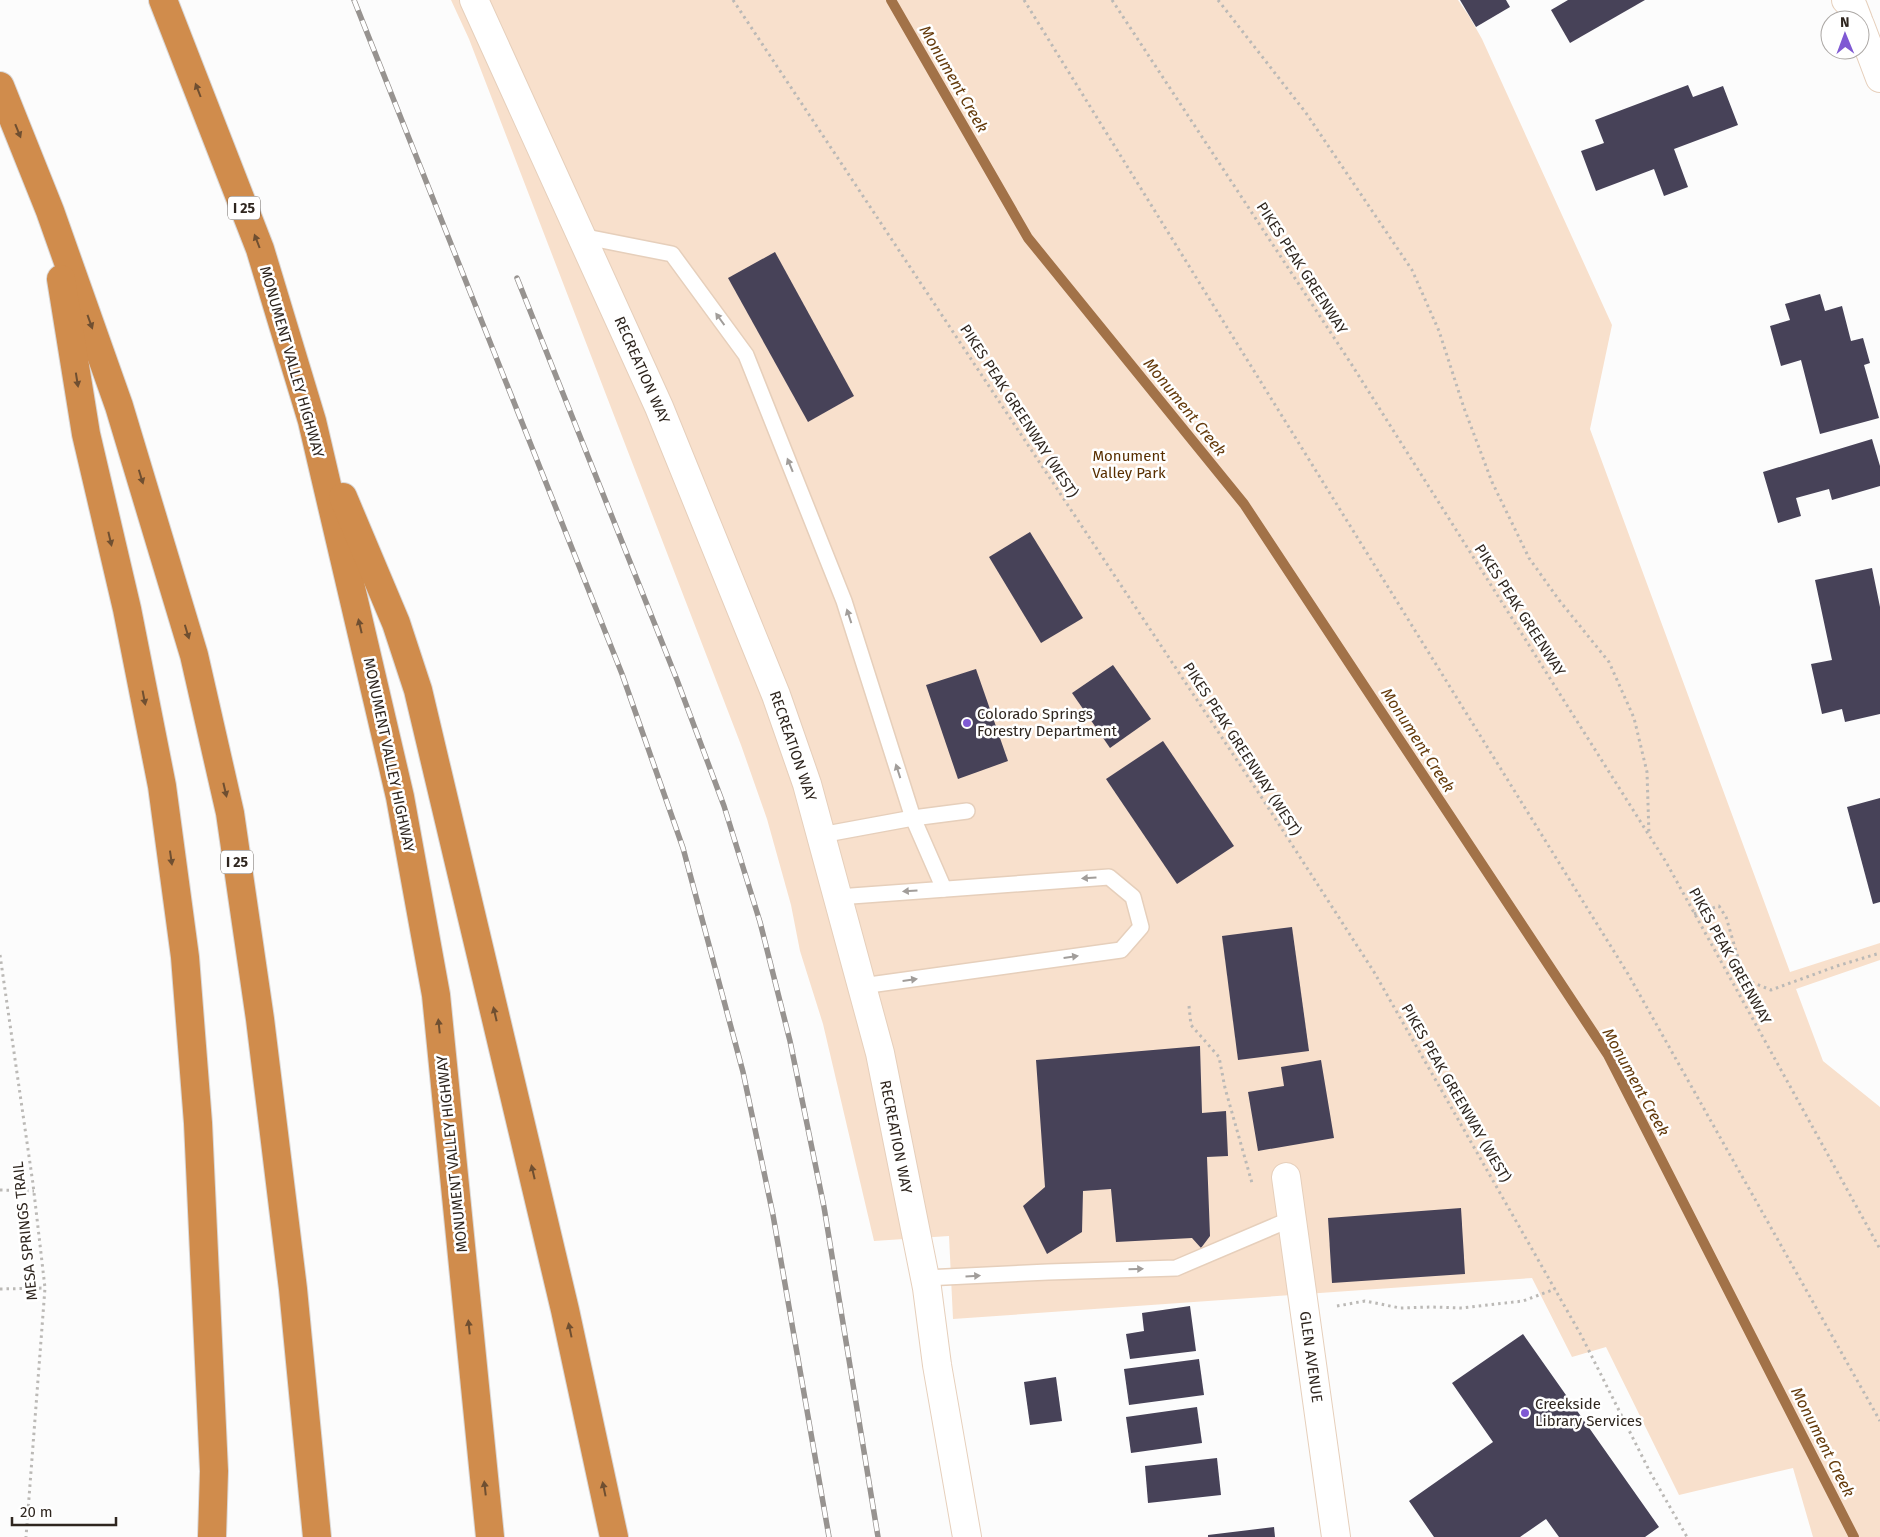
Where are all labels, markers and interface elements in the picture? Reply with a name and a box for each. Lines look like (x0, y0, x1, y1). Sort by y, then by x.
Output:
north arrow (1820, 10, 1870, 60)
text: N (1840, 14, 1850, 31)
water label: Monument Creek (916, 22, 992, 136)
one-way arrow (194, 82, 201, 97)
one-way arrow (14, 124, 22, 139)
road number: I 25 (228, 197, 260, 220)
street label: PIKES PEAK GREENWAY (1253, 199, 1352, 338)
one-way arrow (253, 233, 261, 248)
street label: MONUMENT VALLEY HIGHWAY (256, 264, 328, 461)
one-way arrow (715, 312, 725, 326)
street label: RECREATION WAY (610, 314, 674, 427)
one-way arrow (87, 315, 94, 330)
street label: PIKES PEAK GREENWAY (WEST) (956, 321, 1082, 501)
water label: Monument Creek (1140, 354, 1230, 460)
one-way arrow (73, 372, 81, 388)
park label: Monument Valley Park (1092, 447, 1166, 482)
one-way arrow (785, 458, 793, 472)
one-way arrow (137, 469, 145, 484)
one-way arrow (106, 531, 114, 546)
street label: PIKES PEAK GREENWAY (1471, 541, 1570, 680)
one-way arrow (844, 609, 852, 624)
one-way arrow (356, 618, 364, 634)
one-way arrow (184, 625, 192, 640)
street label: MONUMENT VALLEY HIGHWAY (360, 656, 419, 855)
street label: PIKES PEAK GREENWAY (WEST) (1179, 659, 1305, 839)
water label: Monument Creek (1377, 684, 1459, 796)
street label: RECREATION WAY (766, 688, 821, 804)
one-way arrow (141, 690, 149, 706)
place label: Colorado Springs Forestry Department (977, 705, 1117, 740)
marker: Colorado Springs Forestry Department (961, 717, 973, 729)
one-way arrow (894, 763, 902, 778)
one-way arrow (221, 783, 229, 798)
one-way arrow (168, 850, 176, 866)
road number: I 25 (221, 850, 253, 874)
one-way arrow (1081, 875, 1097, 883)
street label: PIKES PEAK GREENWAY (1685, 885, 1775, 1028)
one-way arrow (902, 888, 918, 896)
one-way arrow (1063, 953, 1079, 961)
one-way arrow (902, 976, 918, 984)
street label: PIKES PEAK GREENWAY (WEST) (1397, 1001, 1515, 1186)
one-way arrow (491, 1007, 499, 1022)
one-way arrow (435, 1018, 443, 1034)
water label: Monument Creek (1598, 1025, 1674, 1140)
street label: MONUMENT VALLEY HIGHWAY (433, 1054, 471, 1254)
street label: RECREATION WAY (876, 1079, 916, 1196)
street label: MESA SPRINGS TRAIL (9, 1160, 41, 1301)
one-way arrow (529, 1165, 537, 1180)
one-way arrow (1128, 1265, 1144, 1273)
one-way arrow (966, 1271, 982, 1279)
street label: GLEN AVENUE (1296, 1310, 1326, 1404)
one-way arrow (465, 1319, 473, 1335)
one-way arrow (566, 1323, 574, 1338)
water label: Monument Creek (1787, 1384, 1859, 1500)
place label: Creekside Library Services (1535, 1395, 1642, 1430)
marker: Creekside Library Services (1519, 1407, 1531, 1419)
one-way arrow (481, 1480, 489, 1496)
one-way arrow (599, 1481, 607, 1497)
scale bar (12, 1494, 116, 1526)
text: 20 m (20, 1503, 53, 1521)

